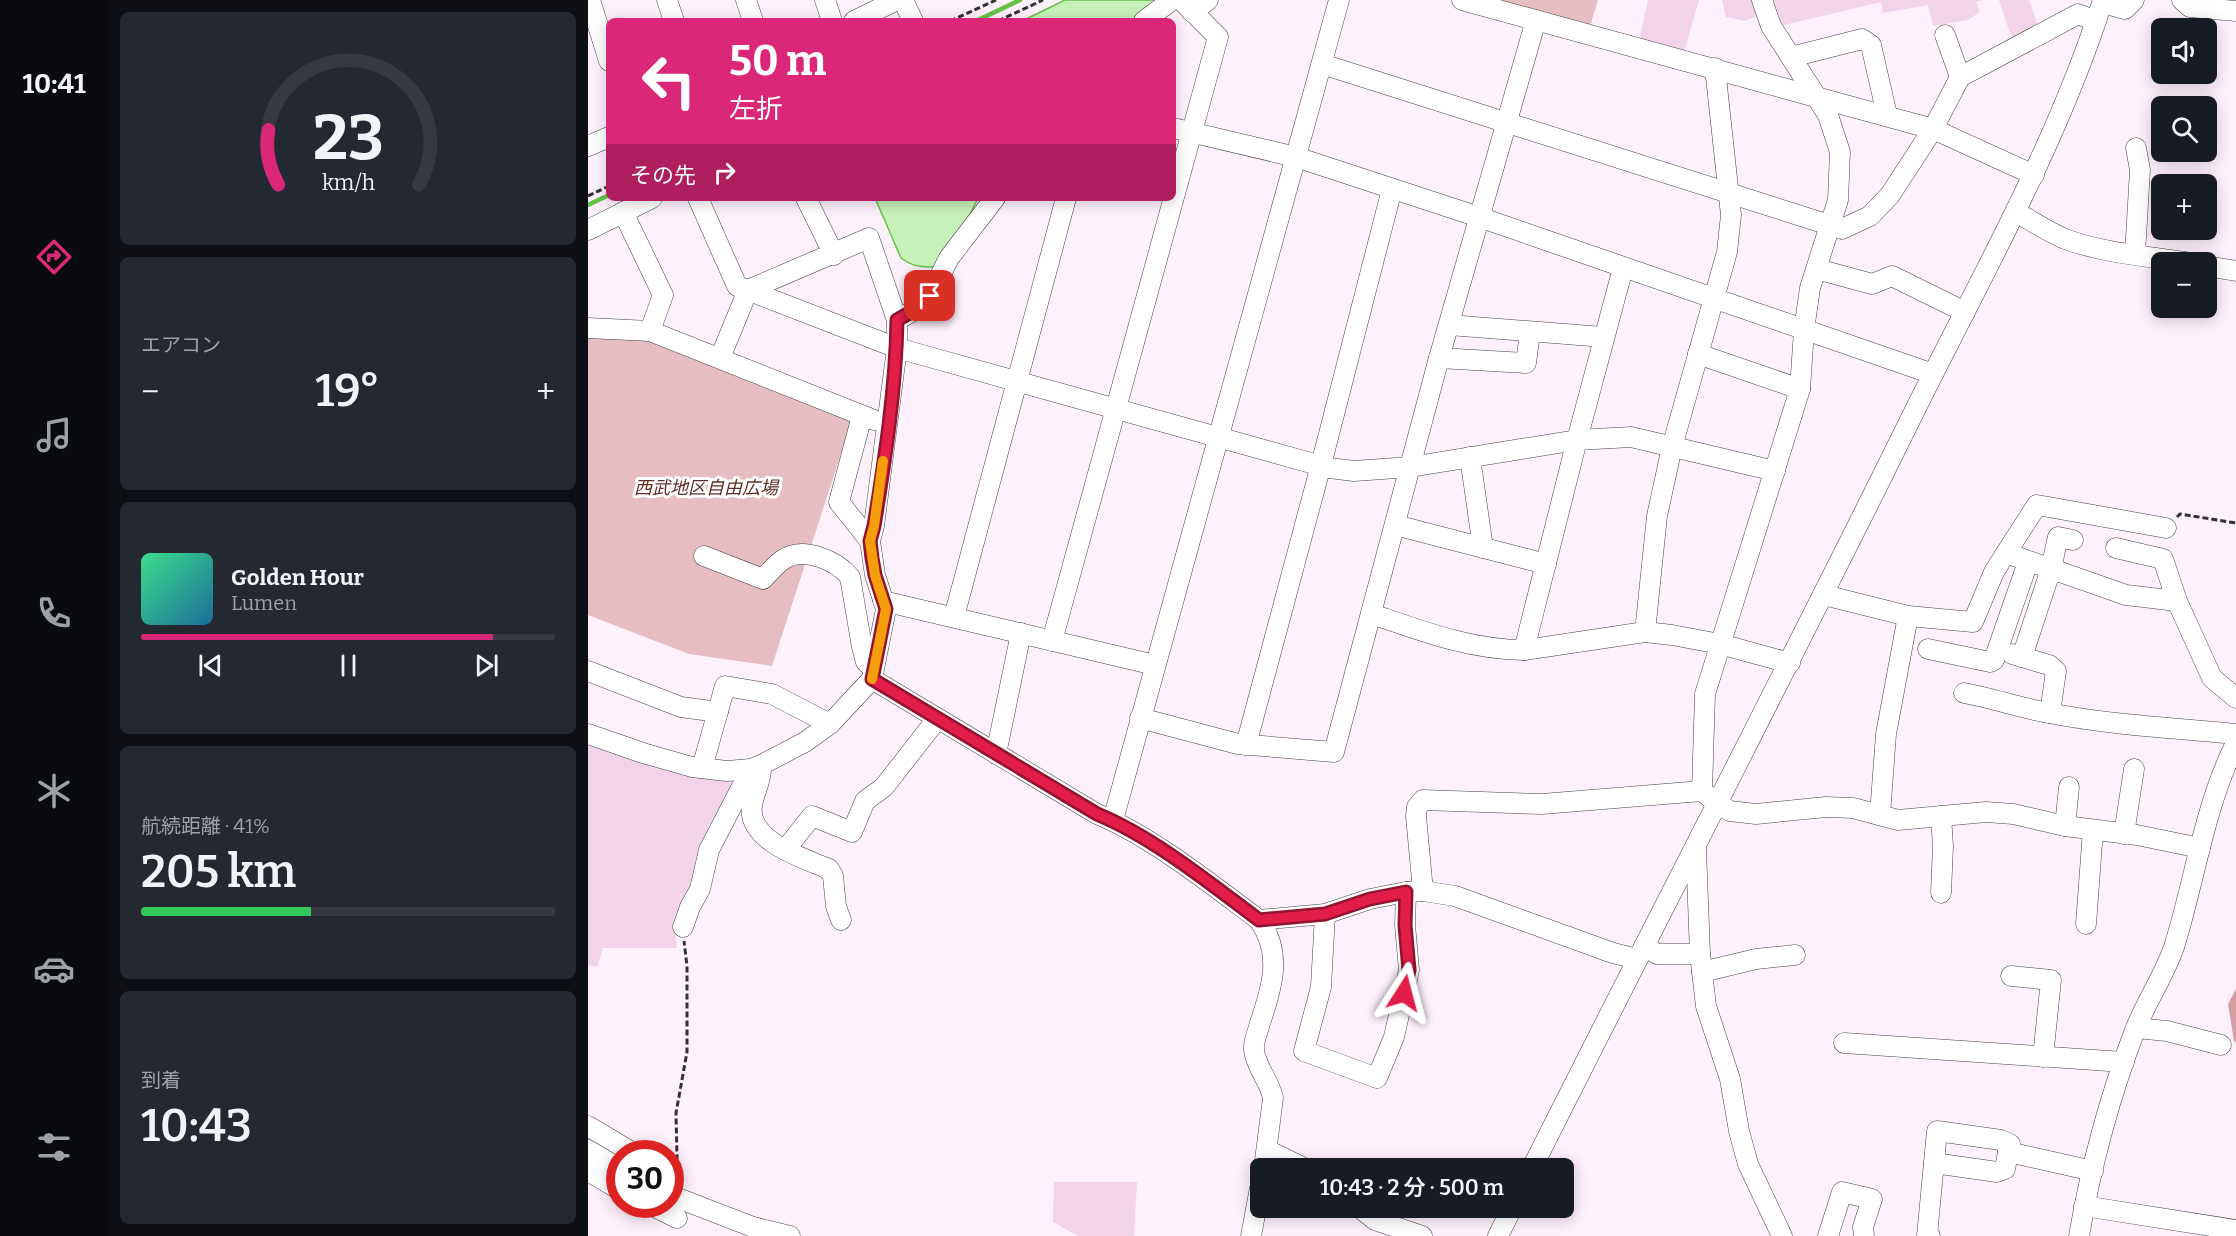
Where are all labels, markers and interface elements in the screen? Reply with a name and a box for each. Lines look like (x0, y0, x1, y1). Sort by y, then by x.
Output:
map controls (2151, 18, 2217, 318)
button: sound (2151, 18, 2217, 84)
text: 50 m (729, 36, 826, 86)
icon: left (630, 42, 708, 120)
text: 10:41 (22, 68, 86, 100)
text: 左折 (729, 93, 783, 125)
button: search (2151, 96, 2217, 162)
text: 23 (312, 102, 384, 177)
icon: right (708, 156, 741, 189)
text: その先 (630, 162, 696, 189)
text: km/h (321, 171, 375, 197)
button: + (2151, 174, 2217, 240)
icon: directions (33, 236, 75, 278)
button: − (2151, 252, 2217, 318)
pin (904, 270, 955, 321)
icon: arrive (913, 279, 946, 312)
text: エアコン (141, 333, 221, 357)
text: 19° (315, 364, 380, 418)
text: − (141, 372, 159, 412)
text: + (536, 372, 555, 412)
icon: music (33, 414, 75, 456)
park label: 西武地区自由広場 (634, 477, 780, 499)
text: Golden Hour (231, 564, 364, 591)
text: Lumen (231, 591, 297, 615)
icon: phone (33, 592, 75, 634)
icon: previous (194, 649, 227, 682)
icon: pause (332, 649, 365, 682)
icon: next (470, 649, 503, 682)
icon: climate (33, 770, 75, 812)
text: 航続距離 · 41% (141, 814, 270, 838)
text: 205 km (141, 845, 296, 899)
icon: car (33, 948, 75, 990)
position arrow (1372, 961, 1436, 1025)
text: 到着 (141, 1068, 181, 1092)
text: 10:43 (141, 1099, 252, 1153)
icon: filters (33, 1126, 75, 1168)
speed limit sign: 30 (606, 1140, 684, 1218)
text: 10:43 · 2 分 · 500 m (1320, 1174, 1504, 1201)

